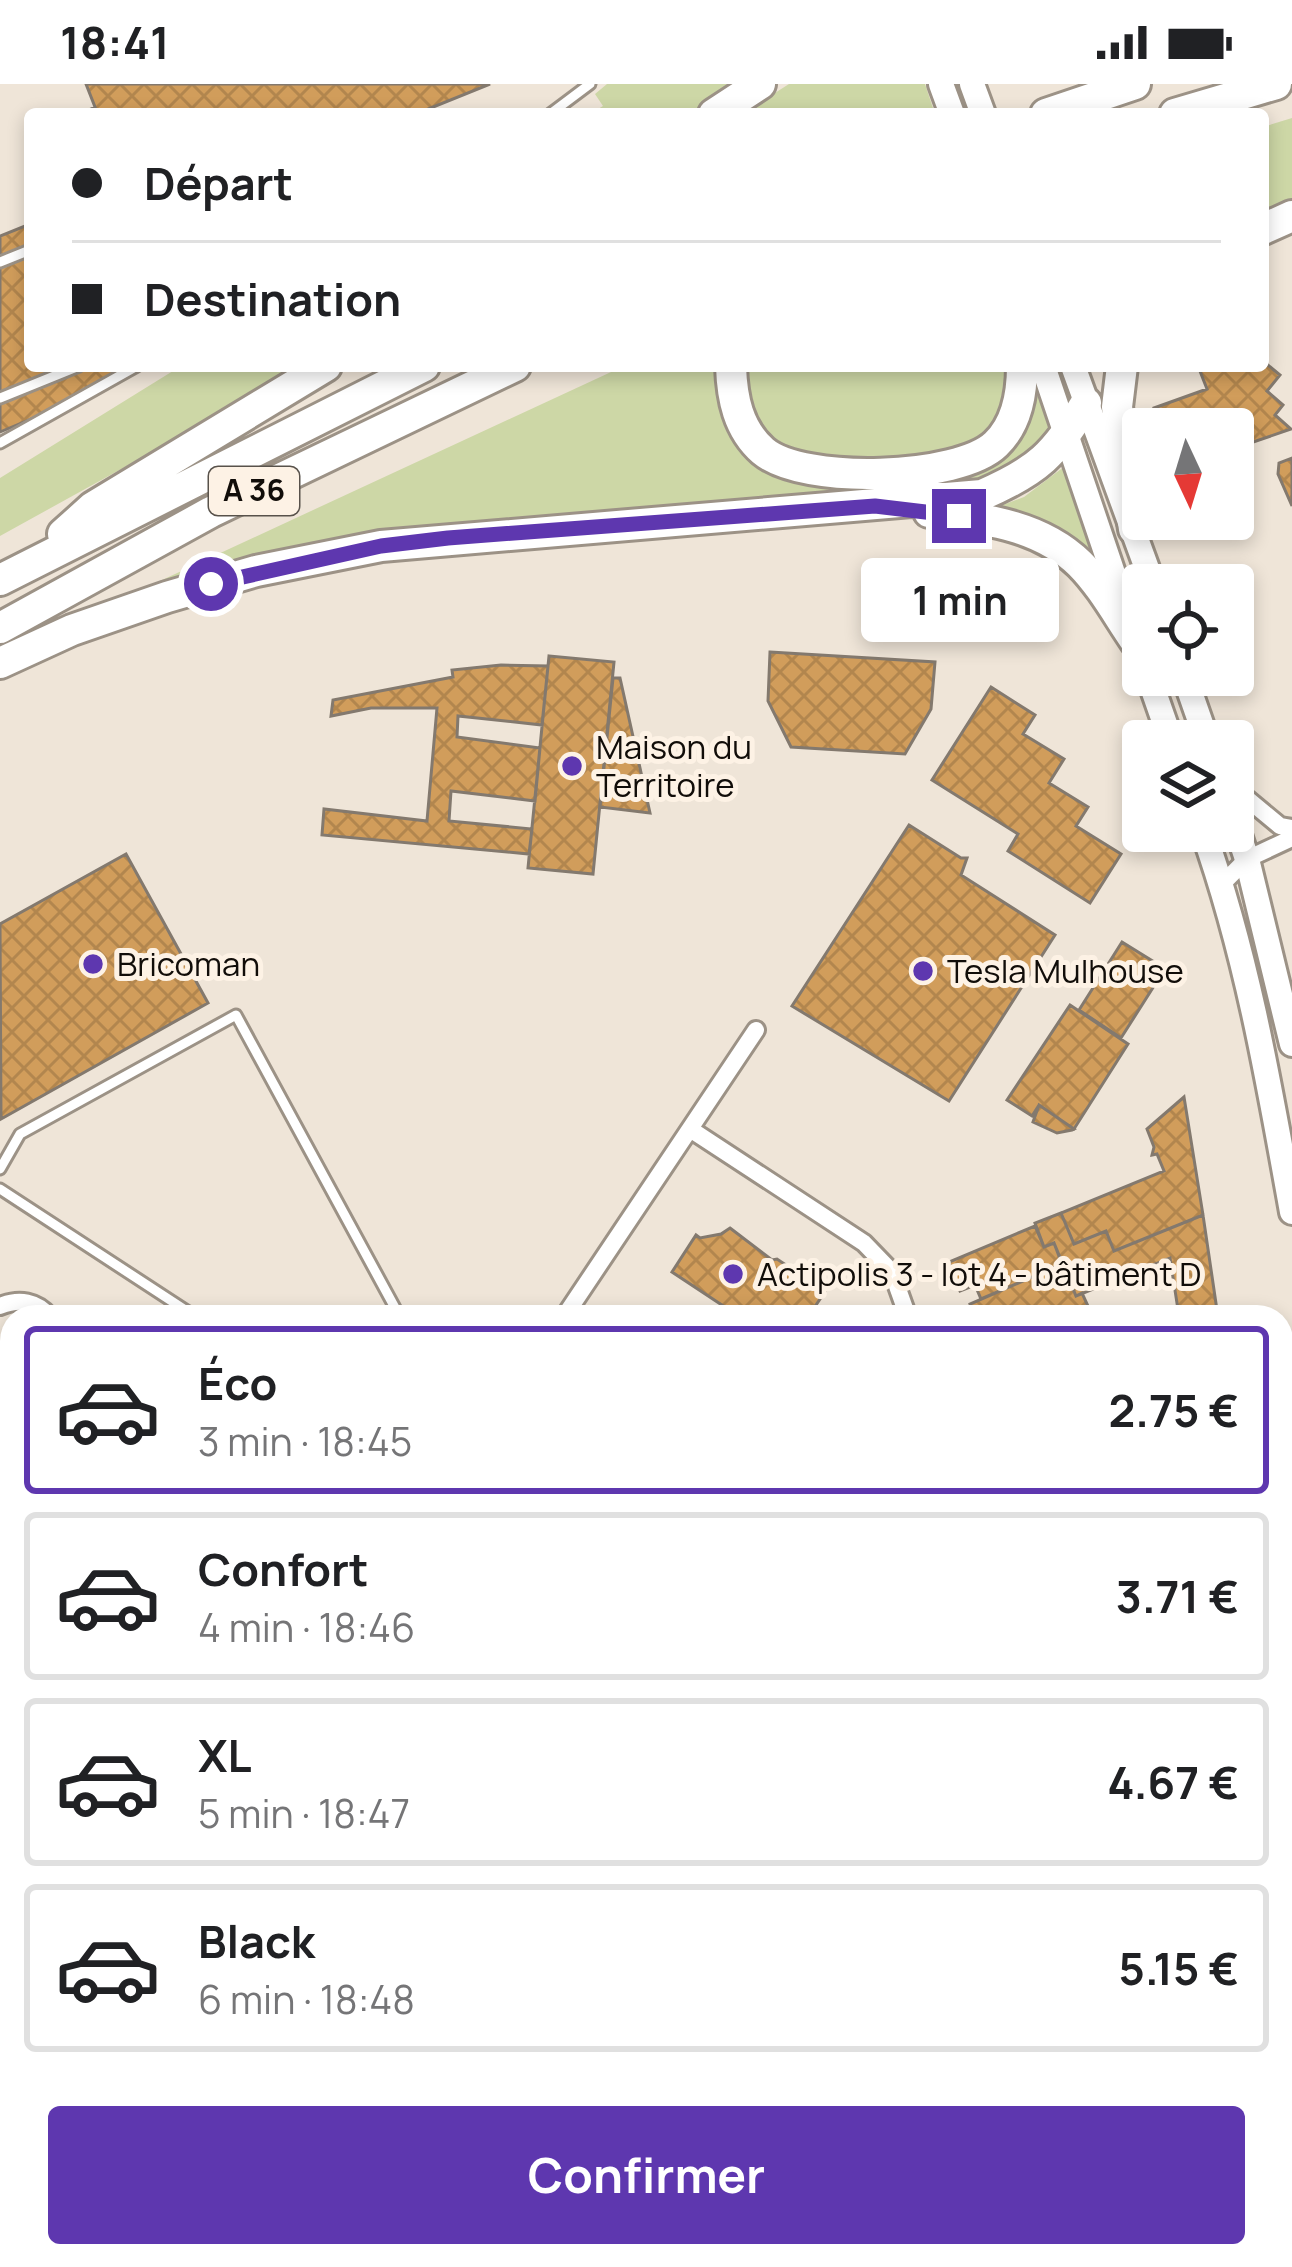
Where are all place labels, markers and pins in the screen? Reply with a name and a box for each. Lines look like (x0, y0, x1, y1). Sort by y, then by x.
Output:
place label: Maison du Territoire (596, 724, 752, 807)
marker: Maison du Territoire (559, 753, 585, 779)
place label: Bricoman (117, 941, 260, 986)
place label: Tesla Mulhouse (947, 948, 1184, 993)
marker: Bricoman (80, 951, 106, 977)
marker: Tesla Mulhouse (910, 958, 936, 984)
place label: Actipolis 3 - lot 4 - bâtiment D (757, 1251, 1201, 1296)
marker: Actipolis 3 - lot 4 - bâtiment D (720, 1261, 746, 1287)

